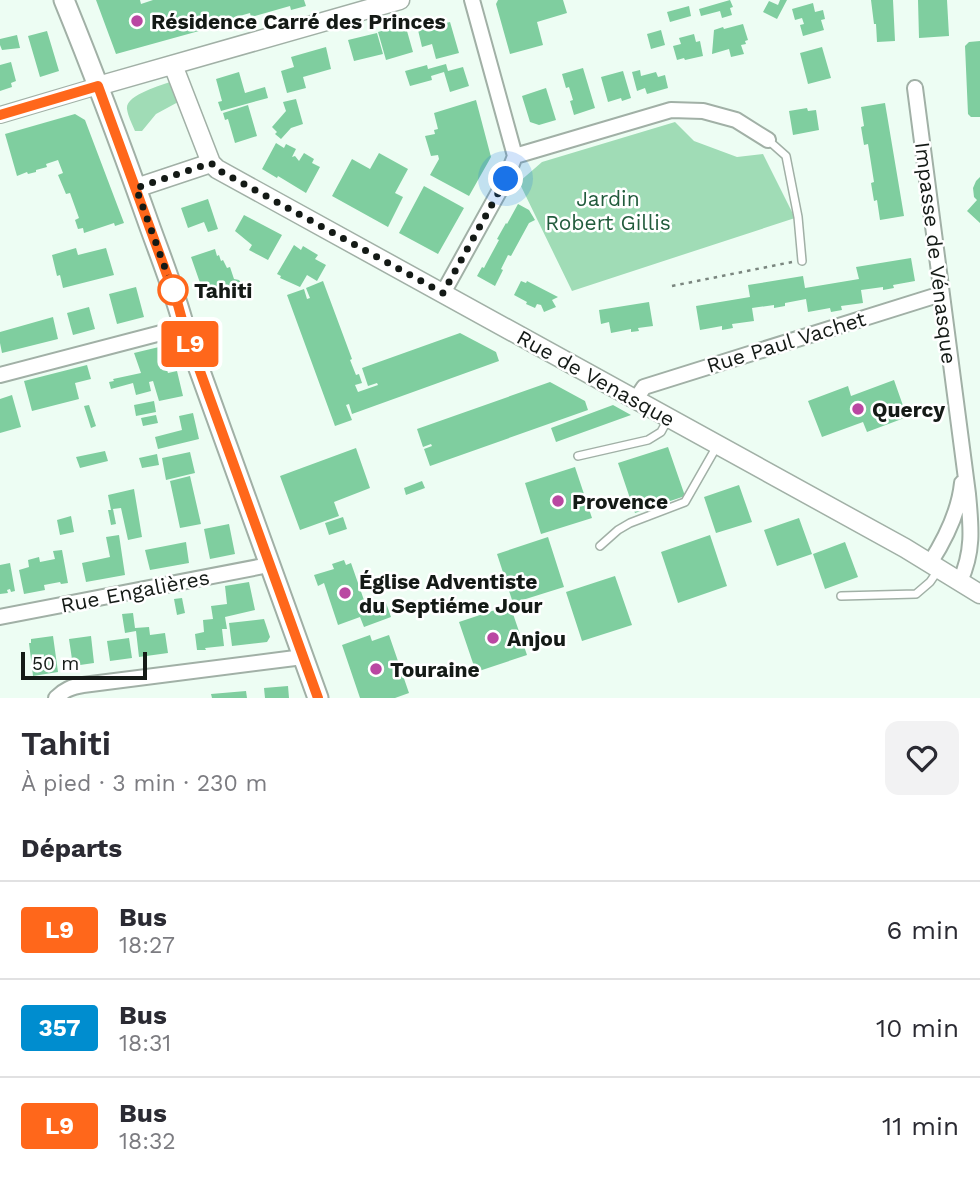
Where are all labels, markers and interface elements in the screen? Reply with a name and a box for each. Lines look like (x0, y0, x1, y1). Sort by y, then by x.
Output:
place label: Résidence Carré des Princes (151, 9, 446, 34)
marker: Résidence Carré des Princes (129, 13, 145, 29)
street label: Impasse de Vénasque (910, 141, 962, 365)
your location (488, 161, 523, 196)
park label: Jardin Robert Gillis (545, 186, 671, 235)
marker: Tahiti (158, 275, 188, 305)
place label: Tahiti (194, 278, 252, 303)
street label: Rue Paul Vachet (703, 306, 869, 378)
line badge: L9 (158, 321, 221, 367)
street label: Rue de Venasque (513, 324, 679, 432)
text: L9 (175, 330, 205, 358)
place label: Quercy (872, 397, 945, 422)
marker: Quercy (850, 401, 866, 417)
place label: Provence (572, 489, 668, 514)
marker: Provence (550, 493, 566, 509)
street label: Rue Engalières (59, 564, 211, 618)
place label: Église Adventiste du Septiéme Jour (359, 569, 543, 618)
marker: Église Adventiste du Septiéme Jour (337, 585, 353, 601)
place label: Anjou (507, 626, 566, 651)
marker: Anjou (485, 630, 501, 646)
scale bar (21, 649, 147, 681)
text: 50 m (32, 652, 79, 675)
place label: Touraine (390, 657, 480, 682)
marker: Touraine (368, 661, 384, 677)
button: heart (885, 721, 959, 795)
text: Tahiti (21, 724, 111, 763)
text: À pied · 3 min · 230 m (21, 770, 268, 797)
text: Départs (21, 833, 122, 863)
text: Bus (119, 902, 167, 932)
text: 6 min (887, 915, 959, 945)
text: L9 (45, 916, 74, 944)
text: 18:27 (119, 932, 175, 959)
text: Bus (119, 1000, 167, 1030)
text: 10 min (876, 1013, 959, 1043)
text: 357 (38, 1014, 81, 1042)
text: 18:31 (119, 1030, 171, 1057)
text: Bus (119, 1098, 167, 1128)
text: 11 min (882, 1111, 959, 1141)
text: L9 (45, 1112, 74, 1140)
text: 18:32 (119, 1128, 176, 1155)

